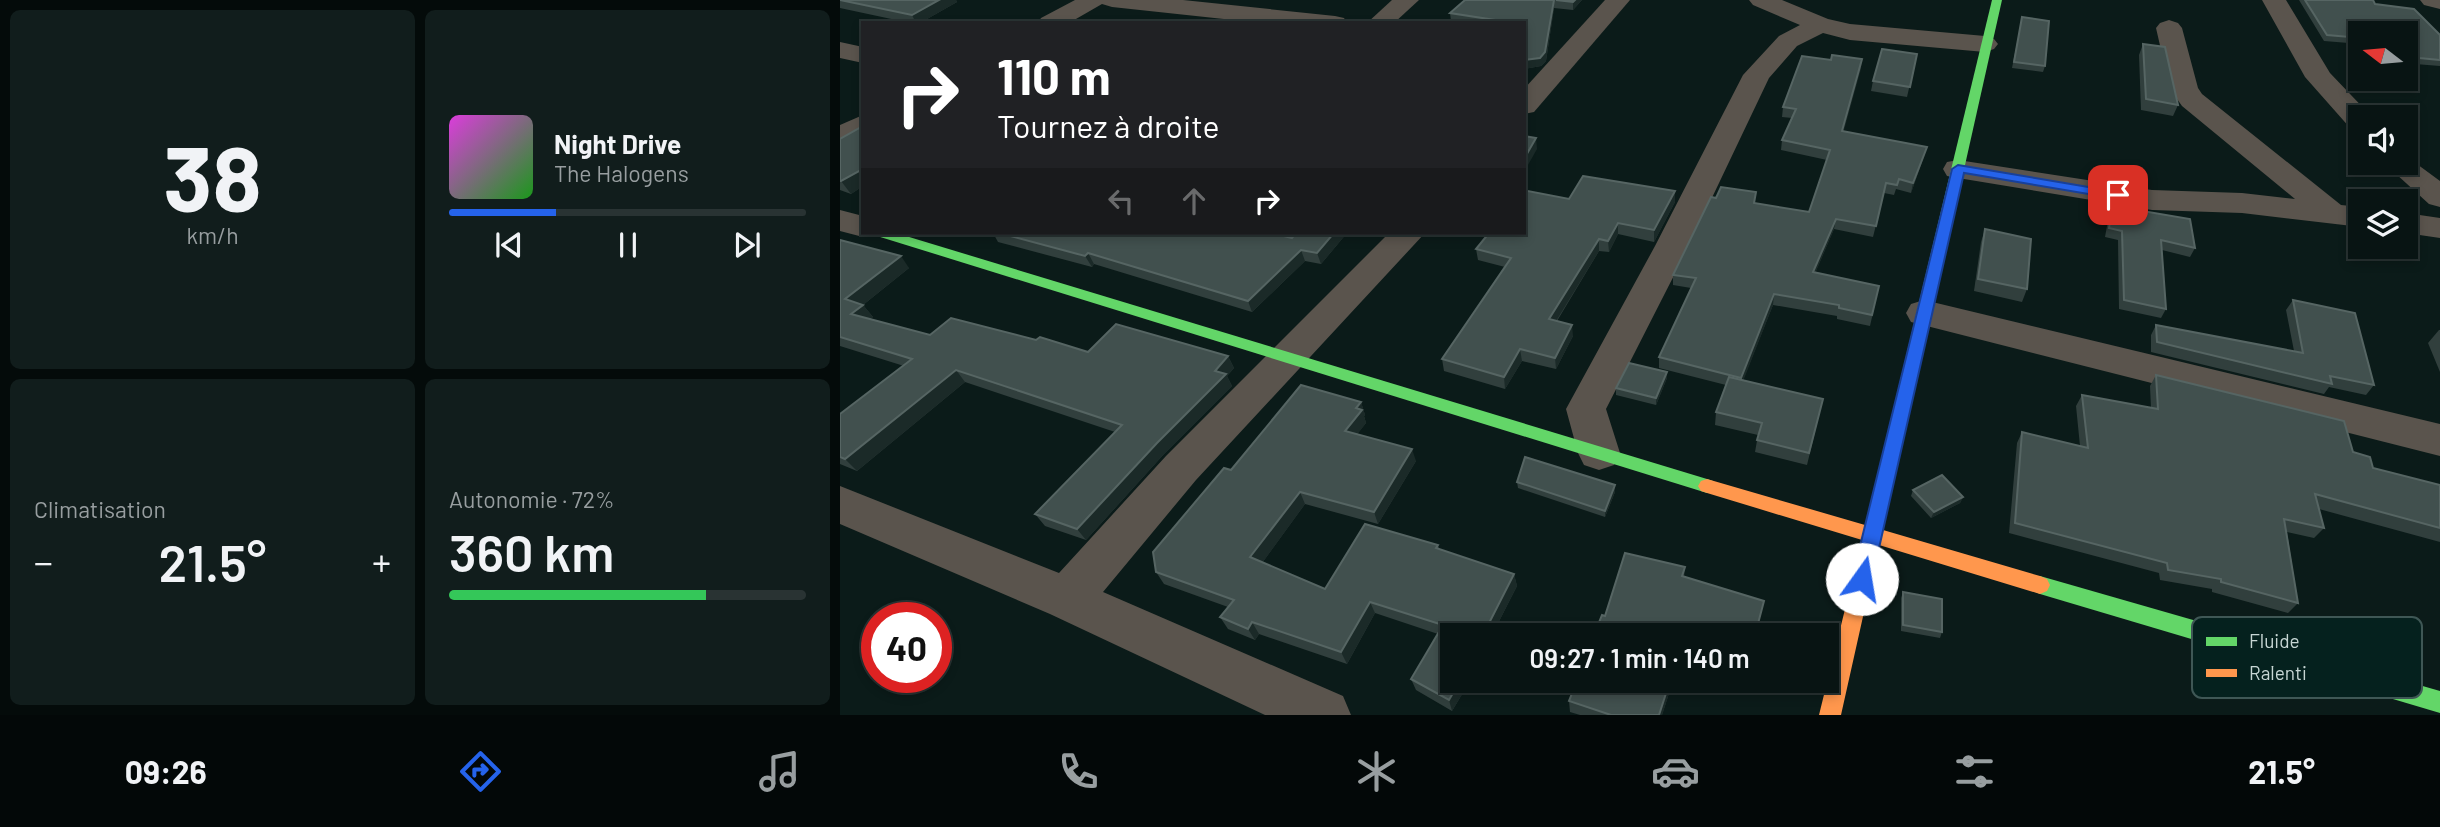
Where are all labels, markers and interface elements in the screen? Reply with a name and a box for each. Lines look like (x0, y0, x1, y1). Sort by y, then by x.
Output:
north arrow (2348, 21, 2418, 91)
map controls (2348, 21, 2418, 259)
text: 110 m (997, 46, 1111, 105)
icon: right (882, 49, 973, 140)
button: sound (2348, 105, 2418, 175)
text: Tournez à droite (997, 106, 1219, 144)
text: 38 (163, 121, 262, 230)
text: Night Drive (554, 128, 681, 159)
text: The Halogens (554, 159, 689, 187)
pin (2088, 165, 2148, 225)
icon: arrive (2099, 176, 2137, 214)
icon: left (1102, 182, 1140, 220)
icon: ahead (1175, 182, 1213, 220)
icon: right (1248, 182, 1286, 220)
button: layers (2348, 189, 2418, 259)
text: km/h (186, 221, 239, 249)
icon: previous (490, 226, 528, 264)
icon: pause (609, 226, 647, 264)
icon: next (728, 226, 766, 264)
text: Autonomie · 72% (449, 485, 615, 513)
text: Climatisation (34, 495, 166, 523)
text: 360 km (449, 520, 614, 582)
text: 21.5° (159, 530, 266, 592)
text: − (34, 538, 53, 584)
text: + (372, 538, 391, 584)
position arrow (1825, 542, 1899, 616)
speed limit sign: 40 (861, 602, 952, 693)
legend (2192, 617, 2422, 698)
text: Fluide (2249, 629, 2300, 652)
text: 09:27 · 1 min · 140 m (1530, 642, 1749, 673)
text: Ralenti (2249, 661, 2307, 684)
icon: directions (456, 747, 505, 796)
icon: music (755, 747, 804, 796)
icon: phone (1054, 747, 1103, 796)
icon: climate (1352, 747, 1401, 796)
icon: car (1651, 747, 1700, 796)
icon: filters (1950, 747, 1999, 796)
text: 09:26 (125, 752, 207, 790)
text: 21.5° (2248, 752, 2315, 790)

